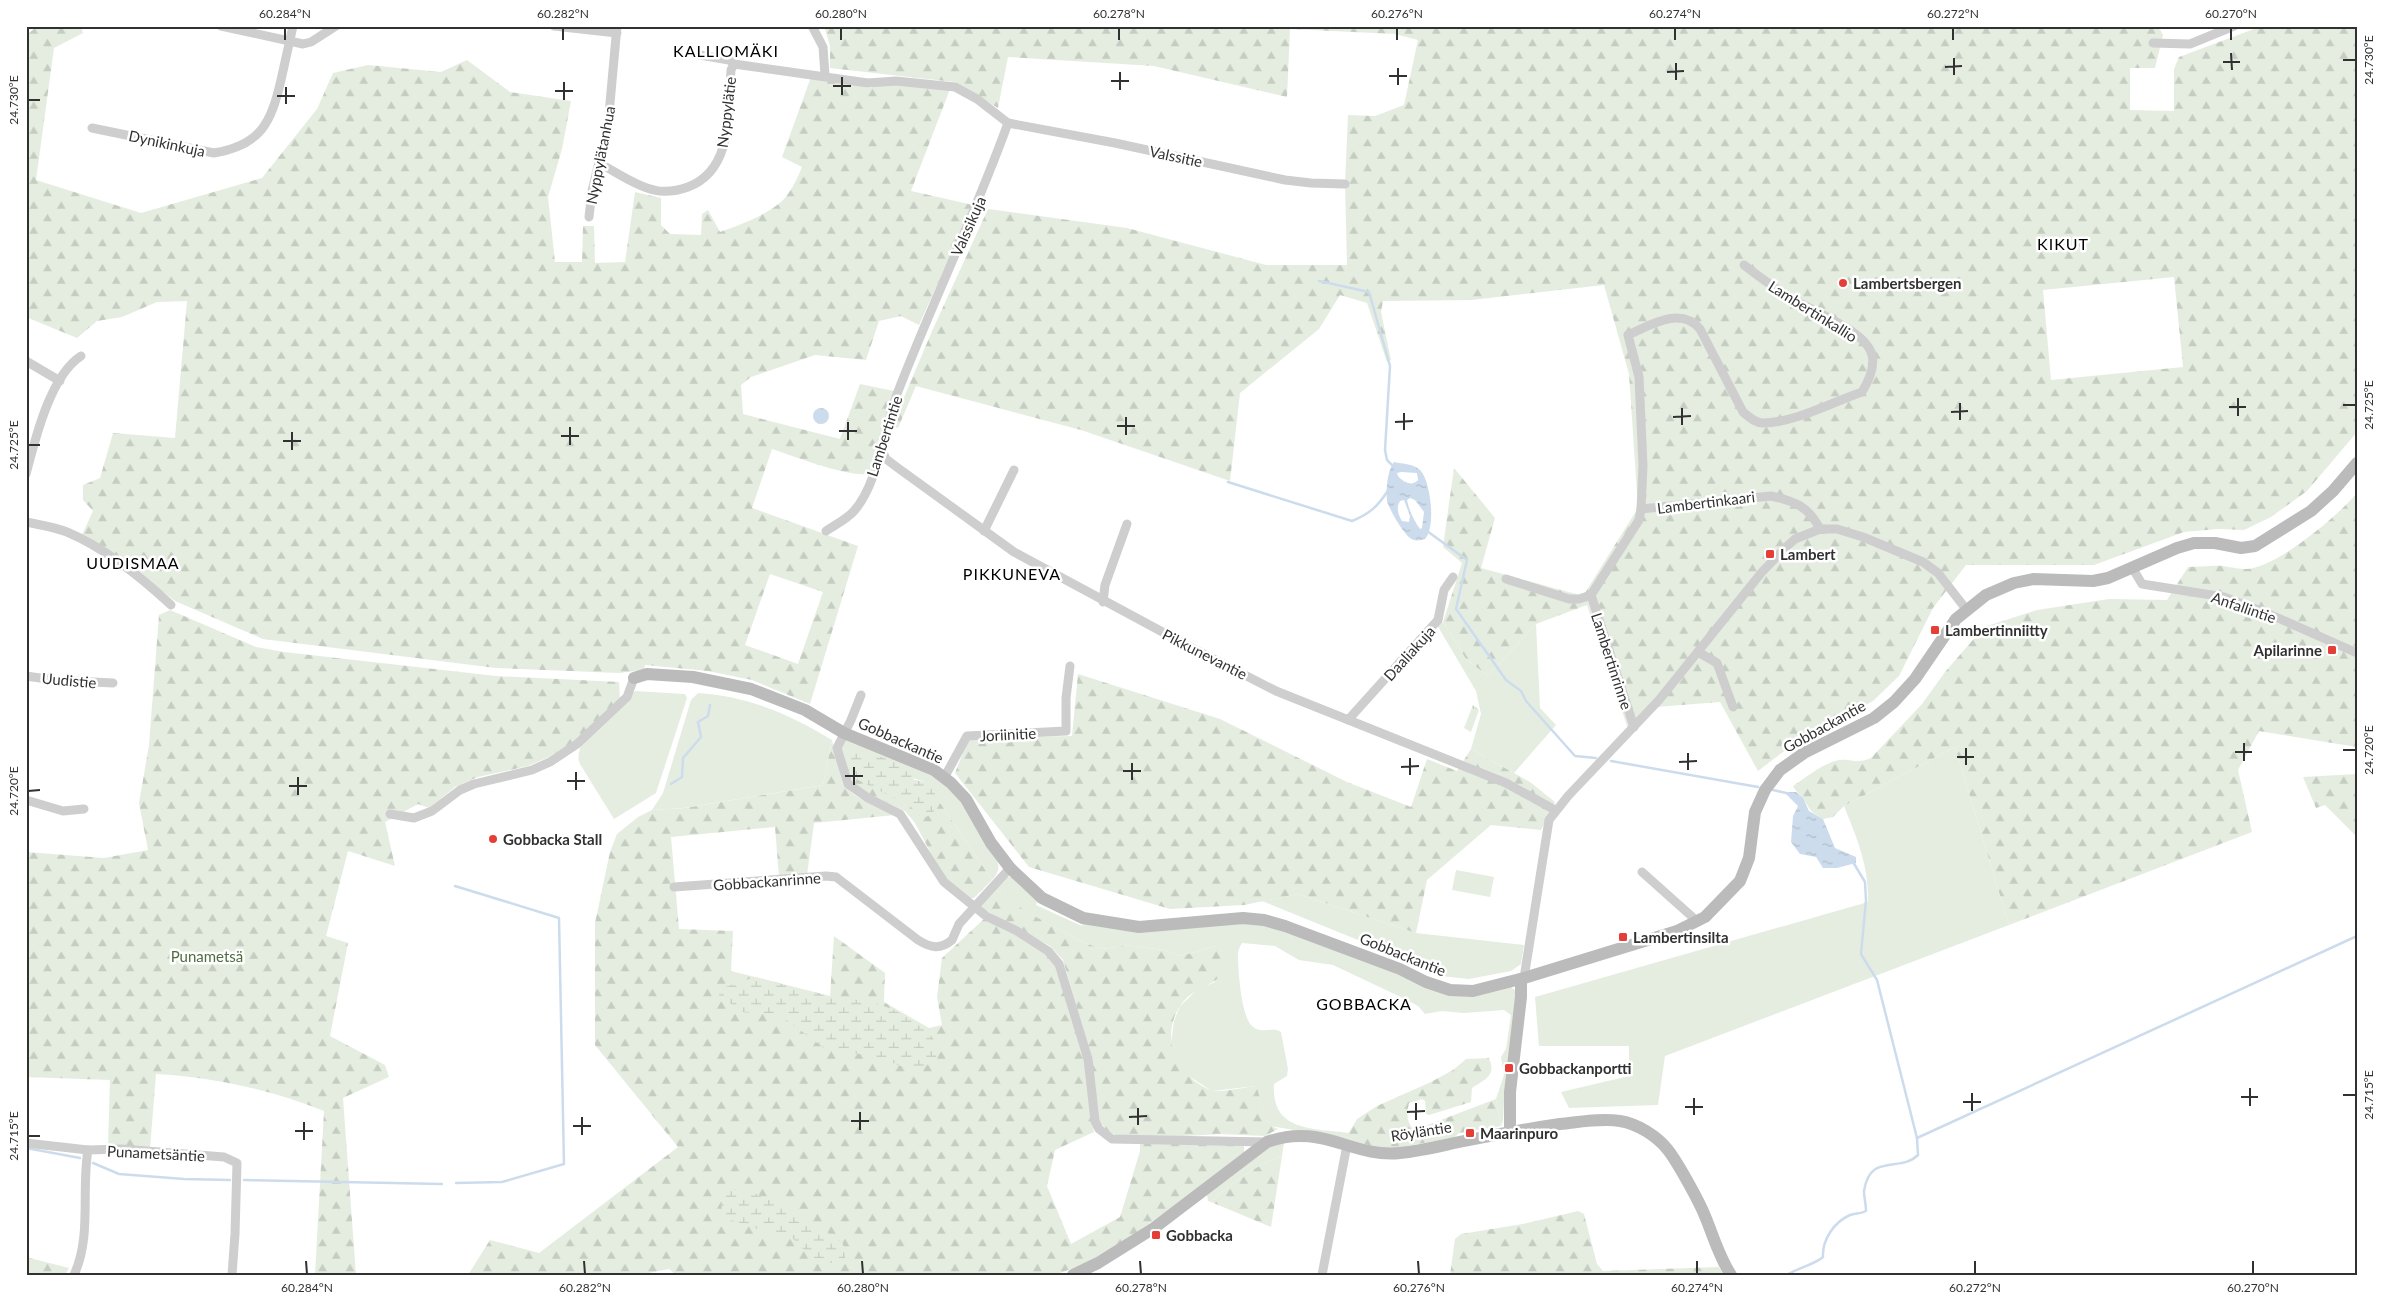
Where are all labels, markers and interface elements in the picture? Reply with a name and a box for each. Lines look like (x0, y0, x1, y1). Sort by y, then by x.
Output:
text: 60.284°N (259, 6, 311, 21)
text: 60.282°N (537, 6, 589, 21)
text: 60.280°N (815, 6, 867, 21)
text: 60.278°N (1093, 6, 1145, 21)
text: 60.276°N (1371, 6, 1423, 21)
text: 60.274°N (1649, 6, 1701, 21)
text: 60.272°N (1927, 6, 1979, 21)
text: 60.270°N (2205, 6, 2257, 21)
text: 24.730°E (2361, 35, 2376, 85)
district label: KALLIOMÄKI (673, 41, 779, 60)
text: 24.730°E (6, 75, 21, 125)
street label: Nyppylätie (713, 75, 739, 149)
street label: Nyppylätanhua (582, 104, 618, 206)
street label: Dynikinkuja (127, 126, 207, 160)
street label: Valssitie (1148, 142, 1204, 170)
street label: Valssikuja (947, 193, 989, 259)
district label: KIKUT (2037, 234, 2089, 253)
place label: Lambertsbergen (1853, 274, 1962, 292)
street label: Lambertinkallio (1765, 277, 1861, 345)
marker: Lambertsbergen (1837, 277, 1849, 289)
text: 24.725°E (2361, 380, 2376, 430)
street label: Lambertintie (862, 393, 906, 479)
text: 24.725°E (6, 420, 21, 470)
street label: Lambertinkaari (1656, 487, 1756, 517)
place label: Lambert (1780, 545, 1836, 563)
marker: Lambert (1764, 548, 1776, 560)
district label: UUDISMAA (86, 553, 180, 572)
district label: PIKKUNEVA (963, 564, 1061, 583)
street label: Anfallintie (2209, 588, 2279, 626)
street label: Lambertinrinne (1588, 610, 1636, 712)
place label: Lambertinniitty (1945, 621, 2048, 639)
street label: Daaliakuja (1380, 622, 1438, 684)
marker: Lambertinniitty (1929, 624, 1941, 636)
street label: Pikkunevantie (1160, 625, 1250, 683)
place label: Apilarinne (2253, 641, 2322, 659)
marker: Apilarinne (2326, 644, 2338, 656)
street label: Uudistie (41, 669, 97, 691)
street label: Gobbackantie (1780, 696, 1868, 756)
street label: Gobbackantie (856, 713, 946, 767)
street label: Joriinitie (979, 724, 1037, 744)
text: 24.720°E (2361, 725, 2376, 775)
text: 24.720°E (6, 766, 21, 816)
place label: Gobbacka Stall (503, 830, 602, 848)
marker: Gobbacka Stall (487, 833, 499, 845)
street label: Gobbackanrinne (713, 868, 822, 894)
place label: Lambertinsilta (1633, 928, 1729, 946)
street label: Gobbackantie (1357, 929, 1449, 979)
marker: Lambertinsilta (1617, 931, 1629, 943)
park label: Punametsä (171, 947, 243, 965)
district label: GOBBACKA (1316, 994, 1412, 1013)
place label: Gobbackanportti (1519, 1059, 1632, 1077)
marker: Gobbackanportti (1503, 1062, 1515, 1074)
text: 24.715°E (2361, 1070, 2376, 1120)
text: 24.715°E (6, 1111, 21, 1161)
street label: Röyläntie (1389, 1117, 1453, 1145)
place label: Maarinpuro (1480, 1124, 1558, 1142)
marker: Maarinpuro (1464, 1127, 1476, 1139)
street label: Punametsäntie (107, 1141, 206, 1165)
place label: Gobbacka (1166, 1226, 1233, 1244)
marker: Gobbacka (1150, 1229, 1162, 1241)
text: 60.284°N (281, 1280, 333, 1295)
text: 60.282°N (559, 1280, 611, 1295)
text: 60.280°N (837, 1280, 889, 1295)
text: 60.278°N (1115, 1280, 1167, 1295)
text: 60.276°N (1393, 1280, 1445, 1295)
text: 60.274°N (1671, 1280, 1723, 1295)
text: 60.272°N (1949, 1280, 2001, 1295)
text: 60.270°N (2227, 1280, 2279, 1295)

